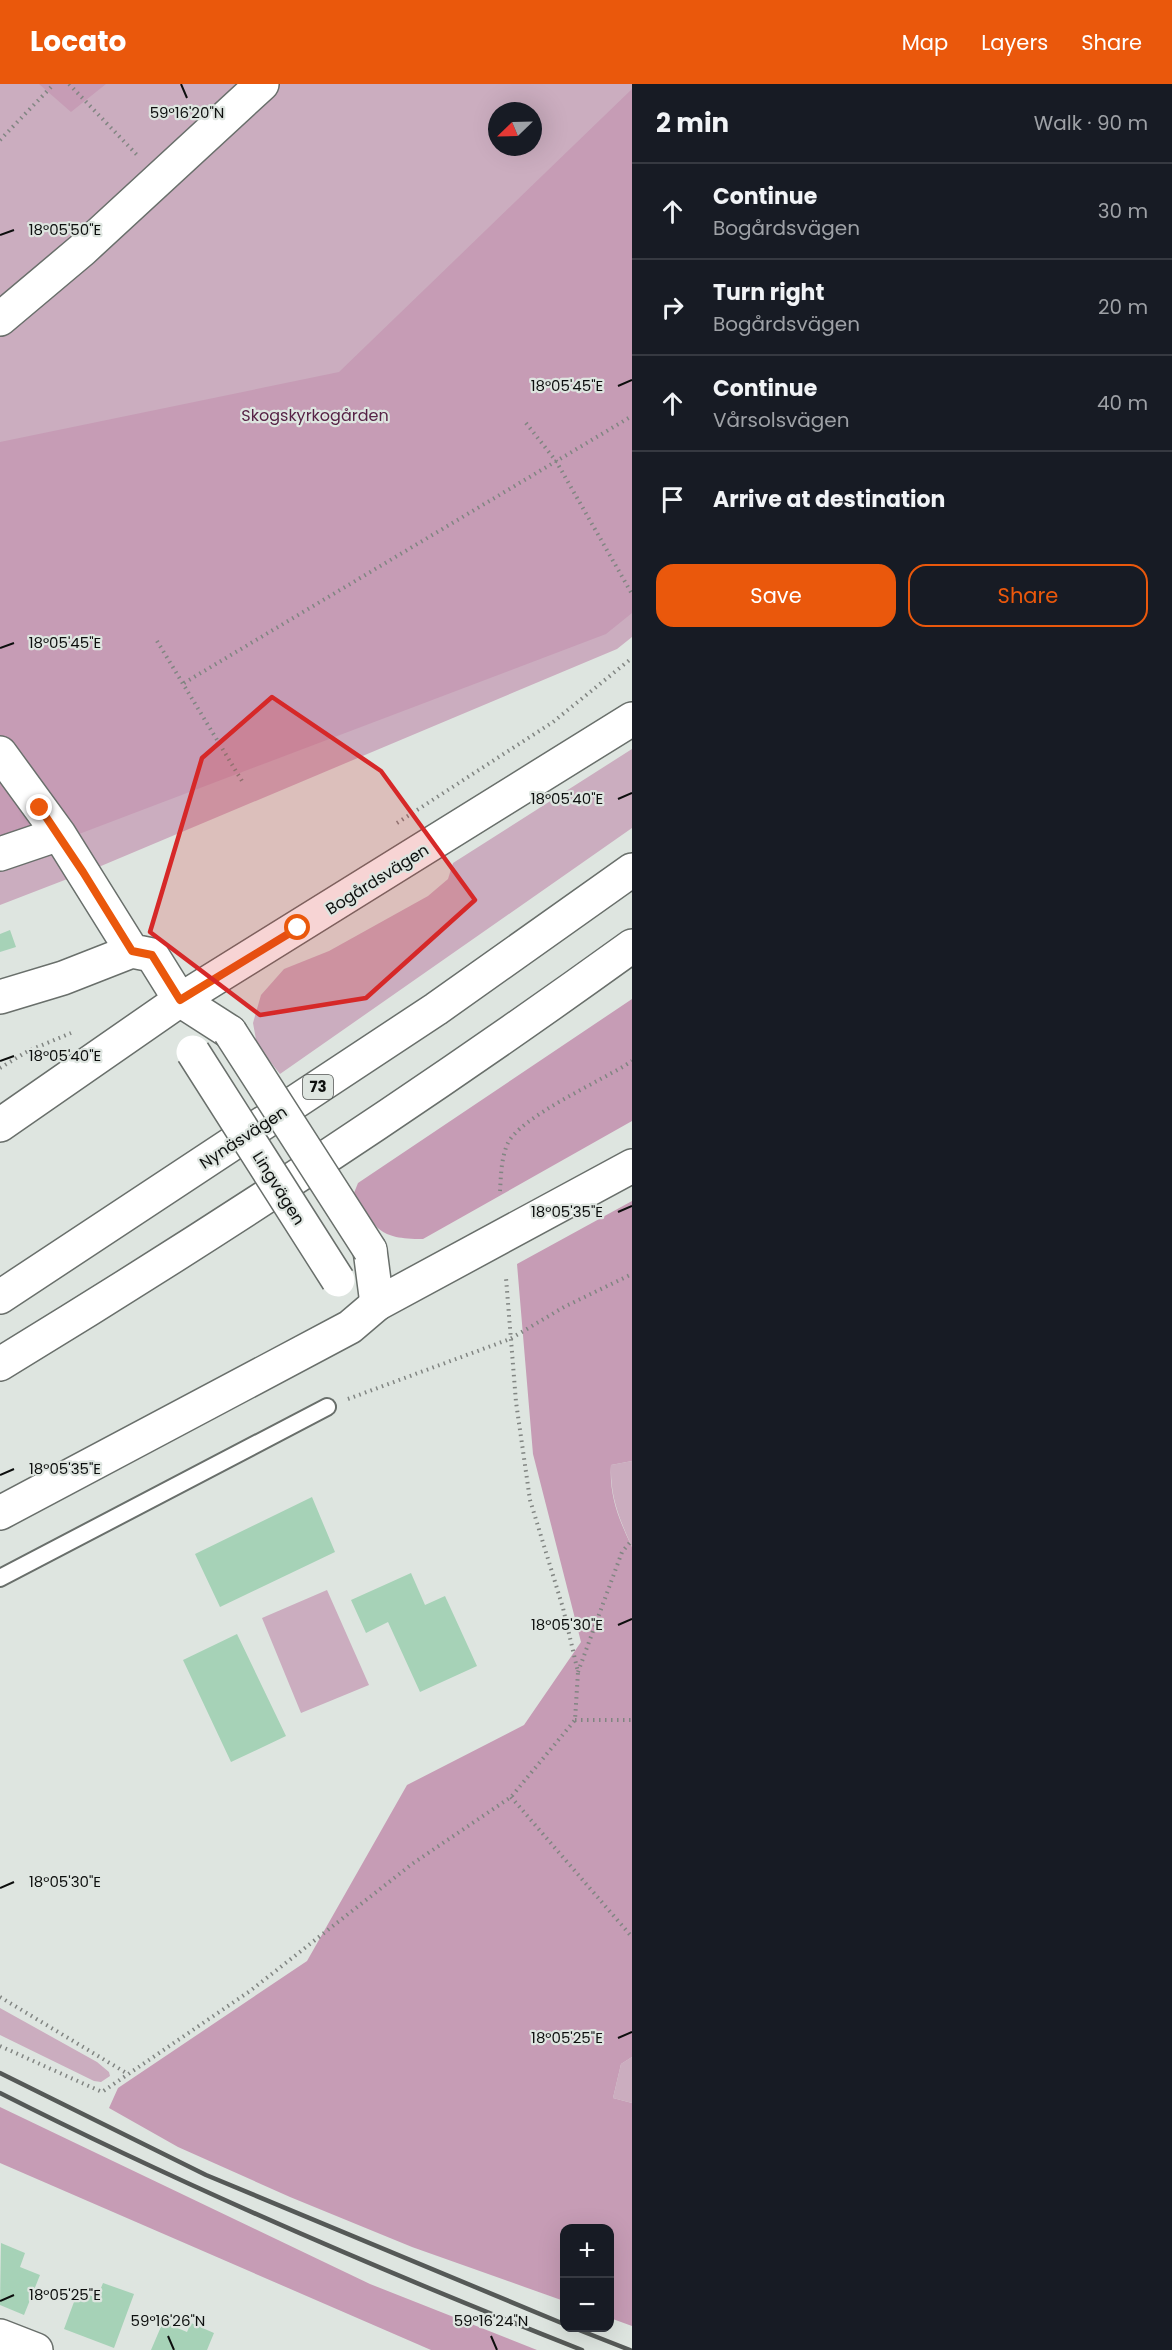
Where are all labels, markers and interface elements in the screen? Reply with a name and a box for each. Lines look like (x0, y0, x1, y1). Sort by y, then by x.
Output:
text: Locato (30, 22, 126, 61)
text: Map (902, 28, 948, 57)
text: Layers (981, 28, 1048, 57)
text: Share (1081, 28, 1142, 57)
text: 59°16'20"N (150, 102, 224, 123)
north arrow (488, 102, 542, 156)
text: 2 min (656, 105, 729, 141)
text: Walk · 90 m (1034, 109, 1148, 137)
text: Continue (713, 181, 817, 212)
icon: ahead (656, 195, 689, 228)
text: 30 m (1098, 197, 1148, 225)
text: Bogårdsvägen (713, 214, 860, 242)
text: 18°05'50"E (29, 219, 101, 240)
text: Turn right (713, 277, 824, 308)
icon: right (656, 291, 689, 324)
text: 20 m (1098, 293, 1148, 321)
text: Bogårdsvägen (713, 310, 860, 338)
text: Continue (713, 373, 817, 404)
text: 18°05'45"E (531, 375, 603, 396)
icon: ahead (656, 387, 689, 420)
text: 40 m (1097, 389, 1148, 417)
park label: Skogskyrkogården (241, 404, 389, 427)
text: Vårsolsvägen (713, 406, 850, 434)
icon: arrive (656, 483, 689, 516)
text: Arrive at destination (713, 484, 945, 515)
button: Save (656, 564, 896, 627)
button: Share (908, 564, 1148, 627)
text: 18°05'45"E (29, 632, 101, 653)
text: 18°05'40"E (531, 788, 603, 809)
route end (26, 794, 52, 820)
street label: Bogårdsvägen (321, 839, 433, 920)
route start (284, 914, 310, 940)
text: 18°05'40"E (29, 1045, 101, 1066)
road number: 73 (303, 1075, 333, 1099)
street label: Nynäsvägen (195, 1100, 292, 1174)
street label: Lingvägen (247, 1147, 310, 1229)
text: 18°05'35"E (531, 1201, 603, 1222)
text: 18°05'35"E (29, 1458, 101, 1479)
text: 18°05'30"E (531, 1614, 603, 1635)
text: 18°05'30"E (29, 1871, 101, 1892)
text: 18°05'25"E (531, 2027, 603, 2048)
map controls (560, 2224, 614, 2332)
button: + (560, 2224, 614, 2278)
button: − (560, 2278, 614, 2332)
text: 18°05'25"E (29, 2284, 101, 2305)
text: 59°16'26"N (131, 2310, 205, 2331)
text: 59°16'24"N (454, 2310, 528, 2331)

